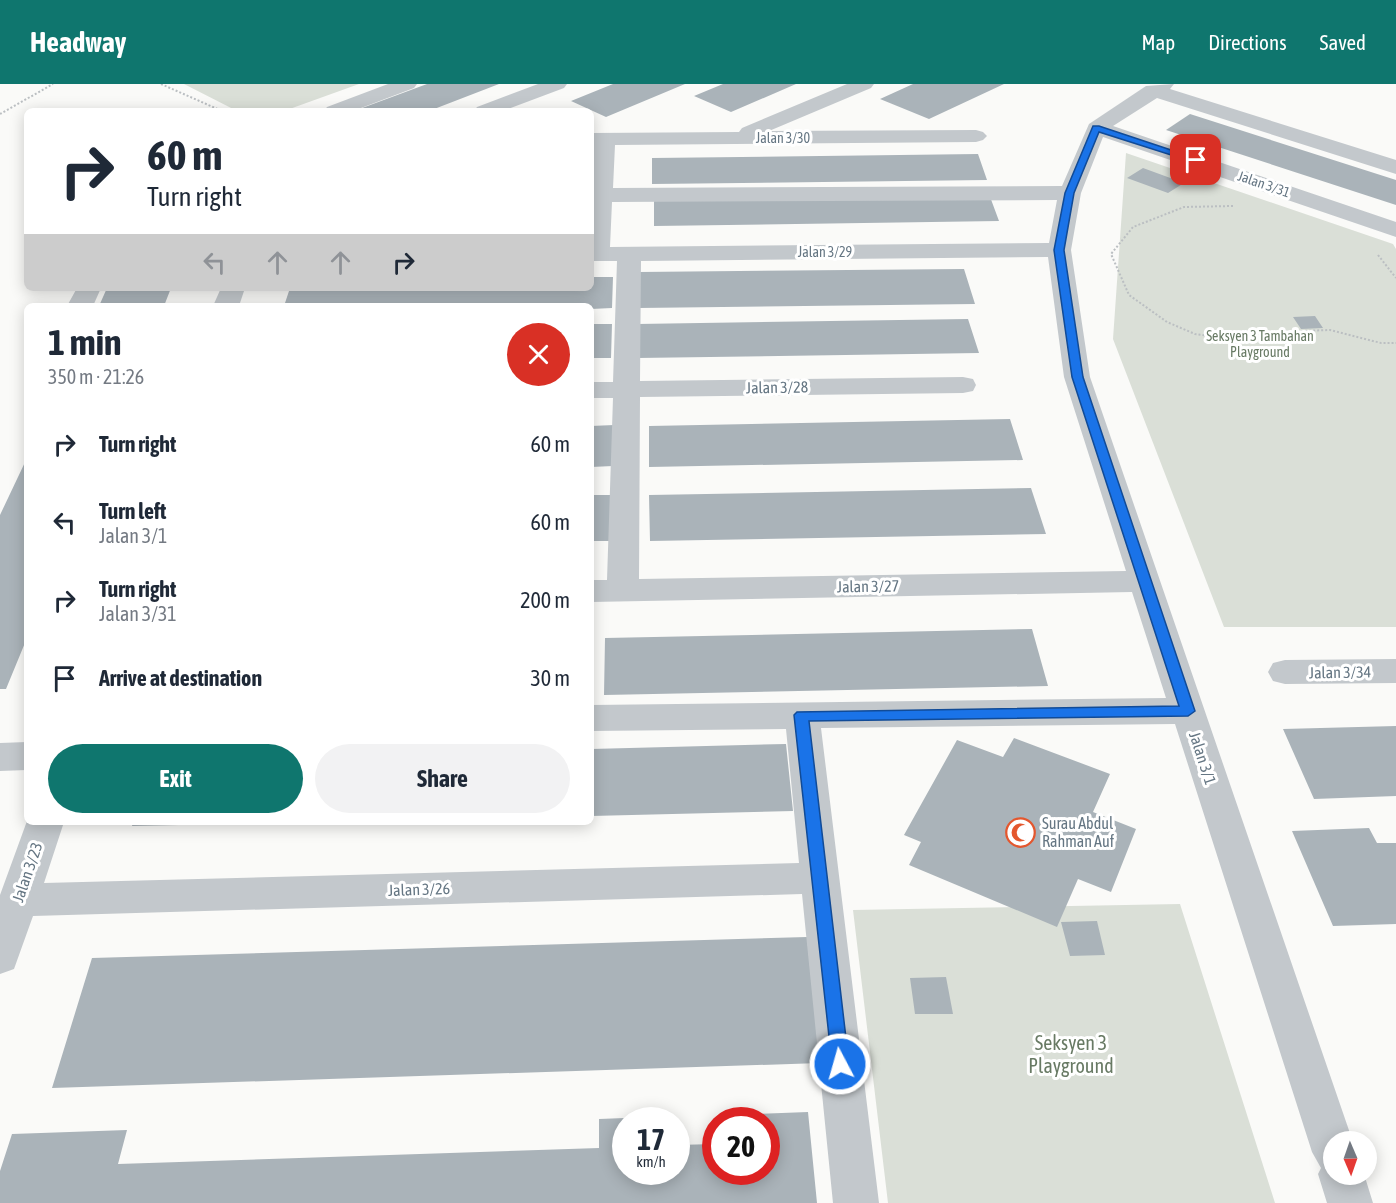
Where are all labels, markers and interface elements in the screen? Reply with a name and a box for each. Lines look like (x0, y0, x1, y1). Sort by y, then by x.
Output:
text: Headway (30, 26, 126, 58)
text: Map (1141, 30, 1175, 54)
text: Directions (1208, 30, 1287, 54)
text: Saved (1320, 30, 1366, 54)
street label: Jalan 3/30 (756, 130, 811, 146)
text: 60 m (147, 131, 222, 179)
icon: right (48, 132, 126, 210)
pin (1170, 134, 1221, 185)
icon: arrive (1179, 143, 1212, 176)
street label: Jalan 3/31 (1236, 168, 1292, 200)
text: Turn right (147, 181, 242, 212)
street label: Jalan 3/29 (798, 244, 852, 260)
icon: left (198, 246, 231, 279)
icon: ahead (261, 246, 294, 279)
icon: ahead (324, 246, 357, 279)
icon: right (387, 246, 420, 279)
text: 1 min (48, 321, 122, 363)
button: close (507, 323, 570, 386)
park label: Seksyen 3 Tambahan Playground (1206, 328, 1314, 360)
text: 350 m · 21:26 (48, 365, 144, 388)
street label: Jalan 3/28 (746, 377, 808, 397)
icon: right (48, 428, 81, 461)
text: Turn right (99, 431, 176, 457)
text: 60 m (530, 431, 570, 457)
text: Turn left (99, 498, 166, 524)
icon: left (48, 506, 81, 539)
text: 60 m (530, 509, 570, 535)
text: Jalan 3/1 (99, 524, 167, 547)
text: Turn right (99, 576, 176, 602)
street label: Jalan 3/27 (837, 576, 899, 596)
icon: right (48, 584, 81, 617)
text: 200 m (520, 587, 570, 613)
text: Jalan 3/31 (99, 602, 177, 625)
icon: arrive (48, 662, 81, 695)
street label: Jalan 3/34 (1309, 662, 1371, 682)
text: Arrive at destination (99, 665, 262, 691)
text: 30 m (530, 665, 570, 691)
street label: Jalan 3/1 (1186, 729, 1220, 787)
button: Exit (48, 744, 303, 813)
button: Share (315, 744, 570, 813)
place label: Surau Abdul Rahman Auf (1042, 814, 1115, 850)
mosque icon: Surau Abdul Rahman Auf (1005, 816, 1037, 848)
street label: Jalan 3/23 (8, 840, 46, 904)
street label: Jalan 3/26 (388, 879, 450, 899)
park label: Seksyen 3 Playground (1028, 1031, 1114, 1077)
position arrow (808, 1032, 872, 1096)
speed limit sign: 20 (702, 1107, 780, 1185)
text: 17 (637, 1122, 665, 1156)
north arrow (1323, 1131, 1377, 1185)
map controls (1323, 1131, 1377, 1185)
text: km/h (636, 1153, 666, 1170)

